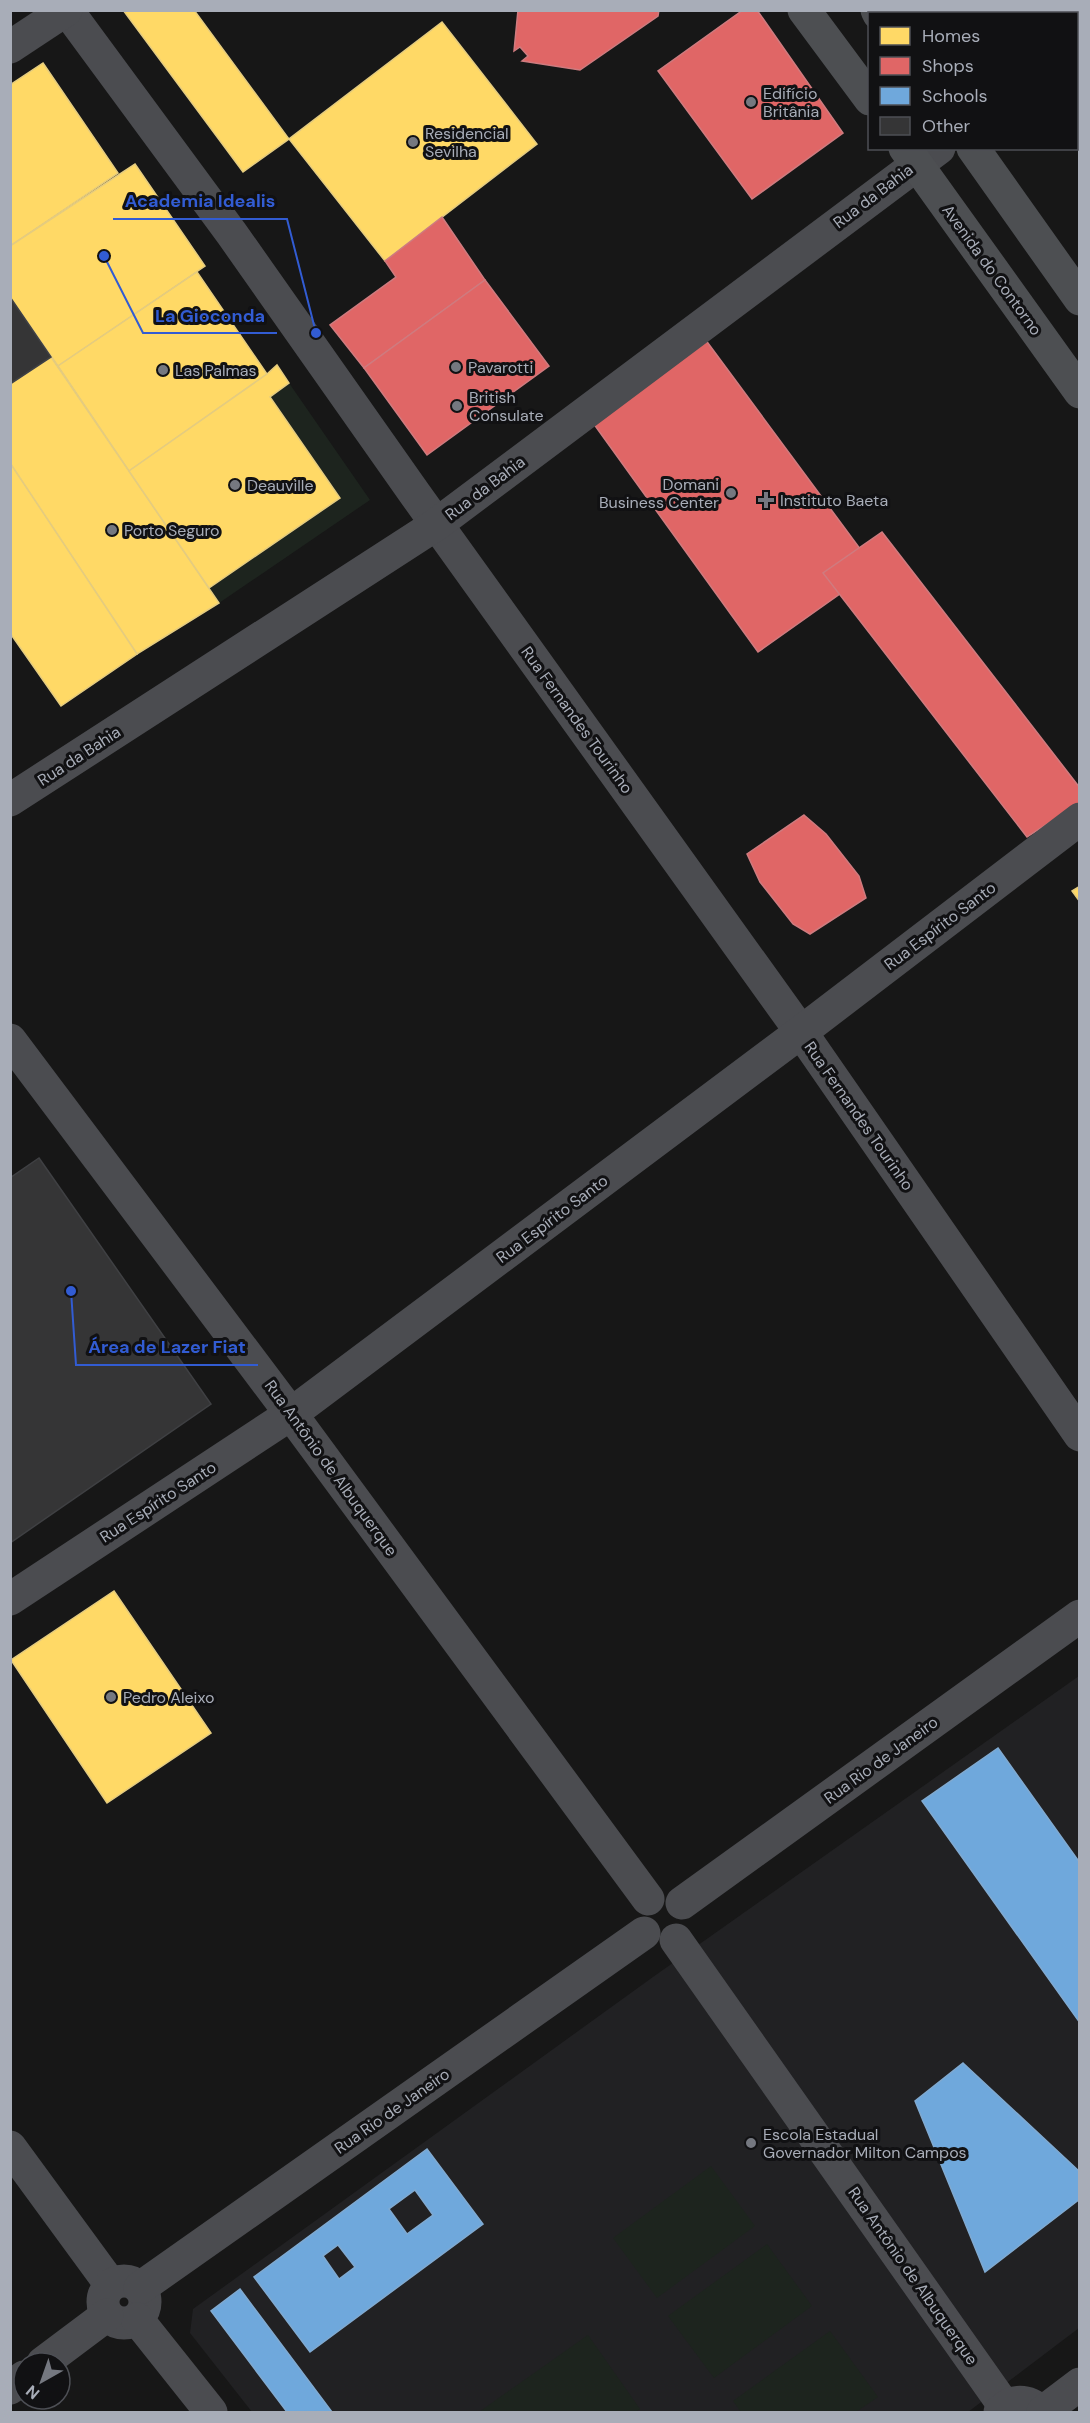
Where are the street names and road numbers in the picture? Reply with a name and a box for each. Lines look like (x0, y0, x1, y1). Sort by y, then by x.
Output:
street label: Rua da Bahia (829, 159, 917, 233)
street label: Avenida do Contorno (937, 200, 1047, 340)
street label: Rua da Bahia (441, 451, 529, 525)
street label: Rua Fernandes Tourinho (516, 642, 638, 798)
street label: Rua da Bahia (34, 721, 124, 791)
street label: Rua Espírito Santo (880, 877, 1000, 975)
street label: Rua Fernandes Tourinho (800, 1037, 918, 1195)
street label: Rua Espírito Santo (492, 1170, 612, 1268)
street label: Rua Antônio de Albuquerque (260, 1376, 402, 1560)
street label: Rua Espírito Santo (96, 1457, 220, 1547)
street label: Rua Rio de Janeiro (820, 1712, 942, 1808)
street label: Rua Rio de Janeiro (330, 2063, 454, 2159)
street label: Rua Antônio de Albuquerque (843, 2183, 983, 2369)

